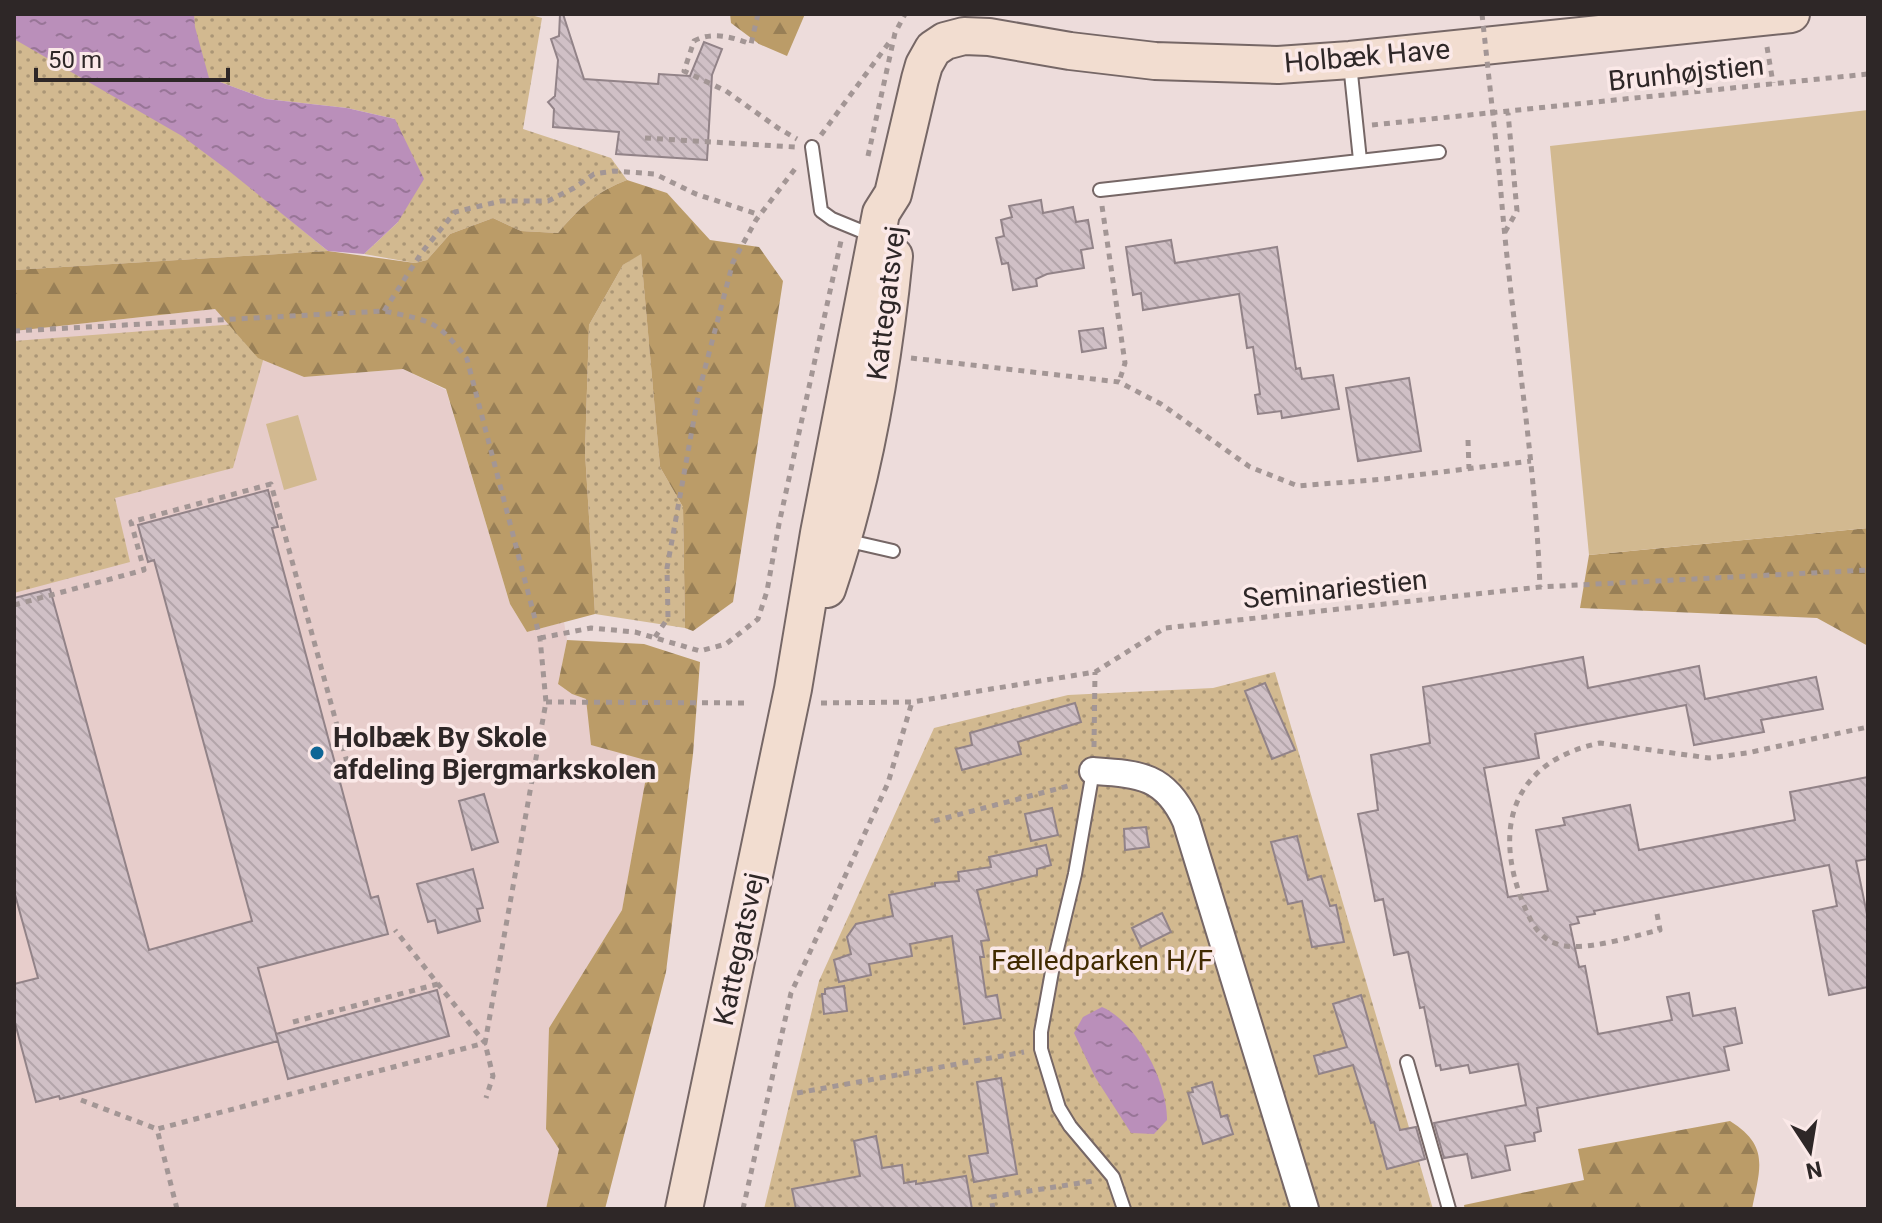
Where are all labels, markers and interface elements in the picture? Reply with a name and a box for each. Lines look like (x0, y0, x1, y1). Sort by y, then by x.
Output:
scale bar (36, 32, 228, 82)
street label: Holbæk Have (1283, 32, 1451, 80)
text: 50 m (48, 46, 102, 74)
street label: Brunhøjstien (1606, 48, 1766, 98)
street label: Kattegatsvej (860, 224, 912, 382)
street label: Seminariestien (1241, 563, 1429, 615)
place label: Holbæk By Skole afdeling Bjergmarkskolen (333, 721, 656, 786)
marker: Holbæk By Skole afdeling Bjergmarkskolen (308, 744, 326, 762)
street label: Kattegatsvej (707, 870, 771, 1028)
park label: Fælledparken H/F (991, 944, 1213, 977)
north arrow (1770, 1111, 1850, 1191)
text: N (1804, 1156, 1824, 1184)

